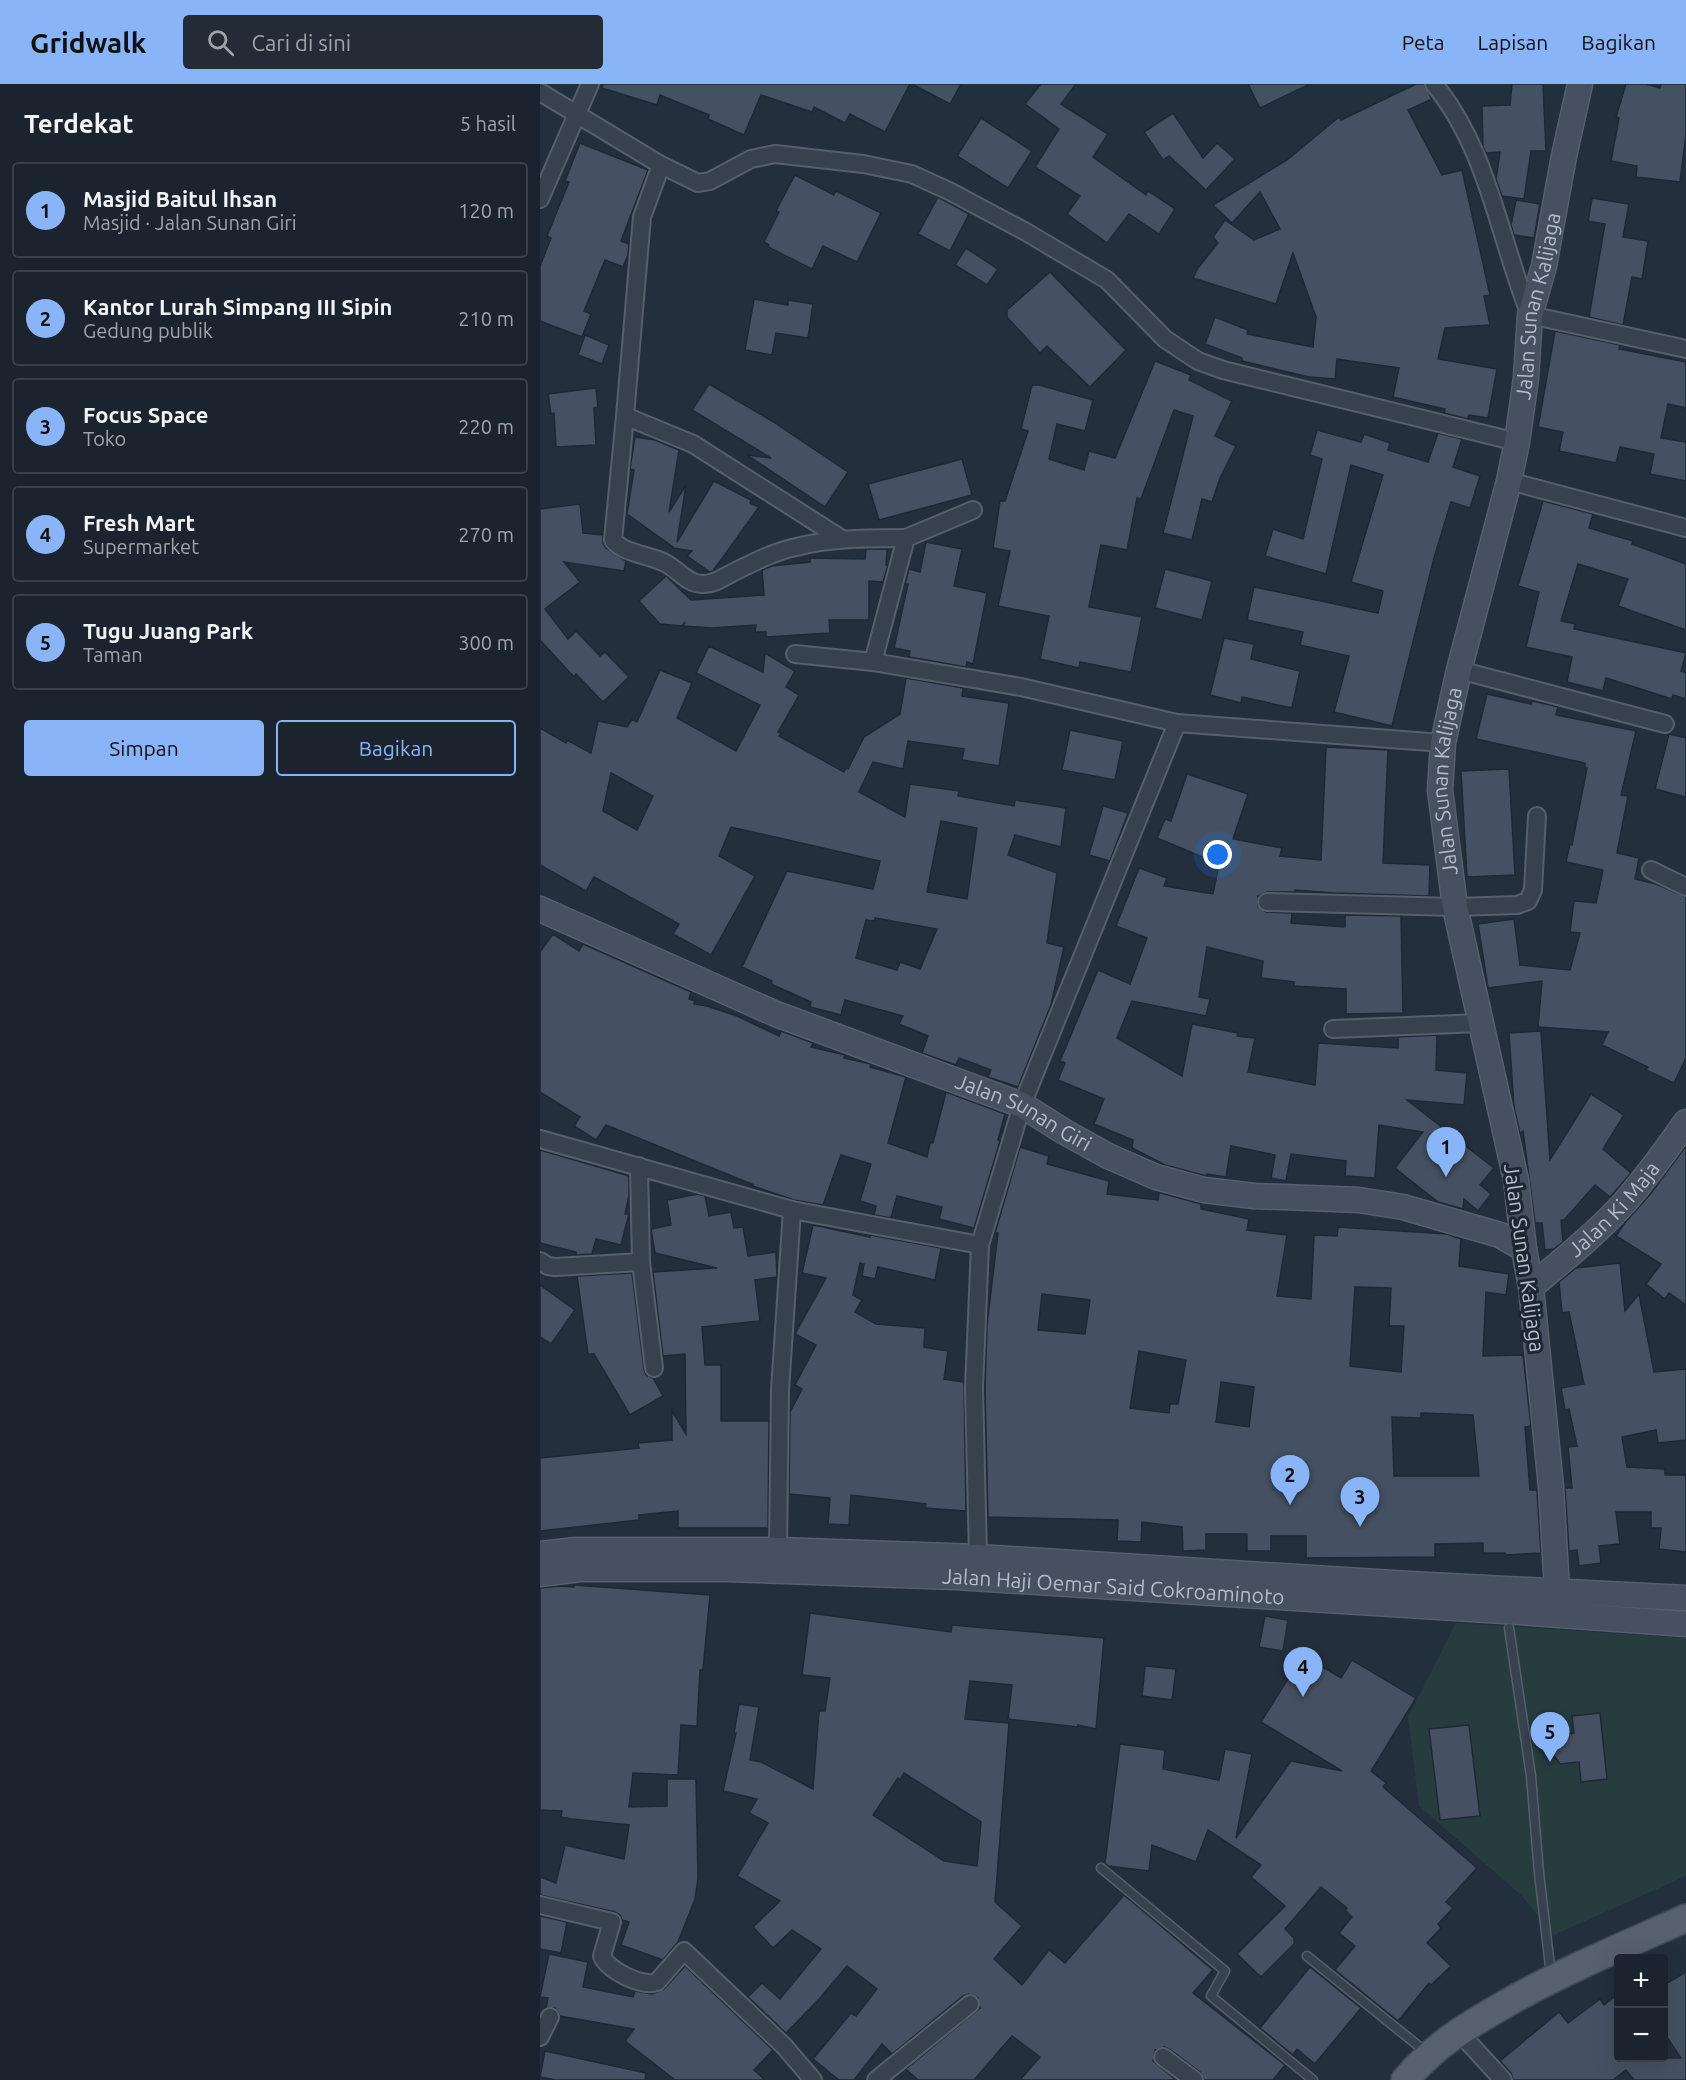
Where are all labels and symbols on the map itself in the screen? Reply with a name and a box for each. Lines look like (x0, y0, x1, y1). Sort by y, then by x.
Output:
street label: Jalan Sunan Kalijaga (1510, 210, 1565, 401)
street label: Jalan Sunan Kalijaga (1427, 685, 1466, 877)
your location (1203, 840, 1232, 869)
street label: Jalan Sunan Giri (952, 1068, 1096, 1155)
pin: 1 (1426, 1128, 1466, 1177)
street label: Jalan Ki Maja (1563, 1156, 1664, 1261)
street label: Jalan Sunan Kalijaga (1500, 1162, 1550, 1353)
pin: 2 (1270, 1456, 1310, 1505)
pin: 3 (1340, 1478, 1380, 1527)
street label: Jalan Haji Oemar Said Cokroaminoto (942, 1564, 1285, 1608)
pin: 4 (1284, 1648, 1323, 1697)
pin: 5 (1530, 1712, 1570, 1762)

